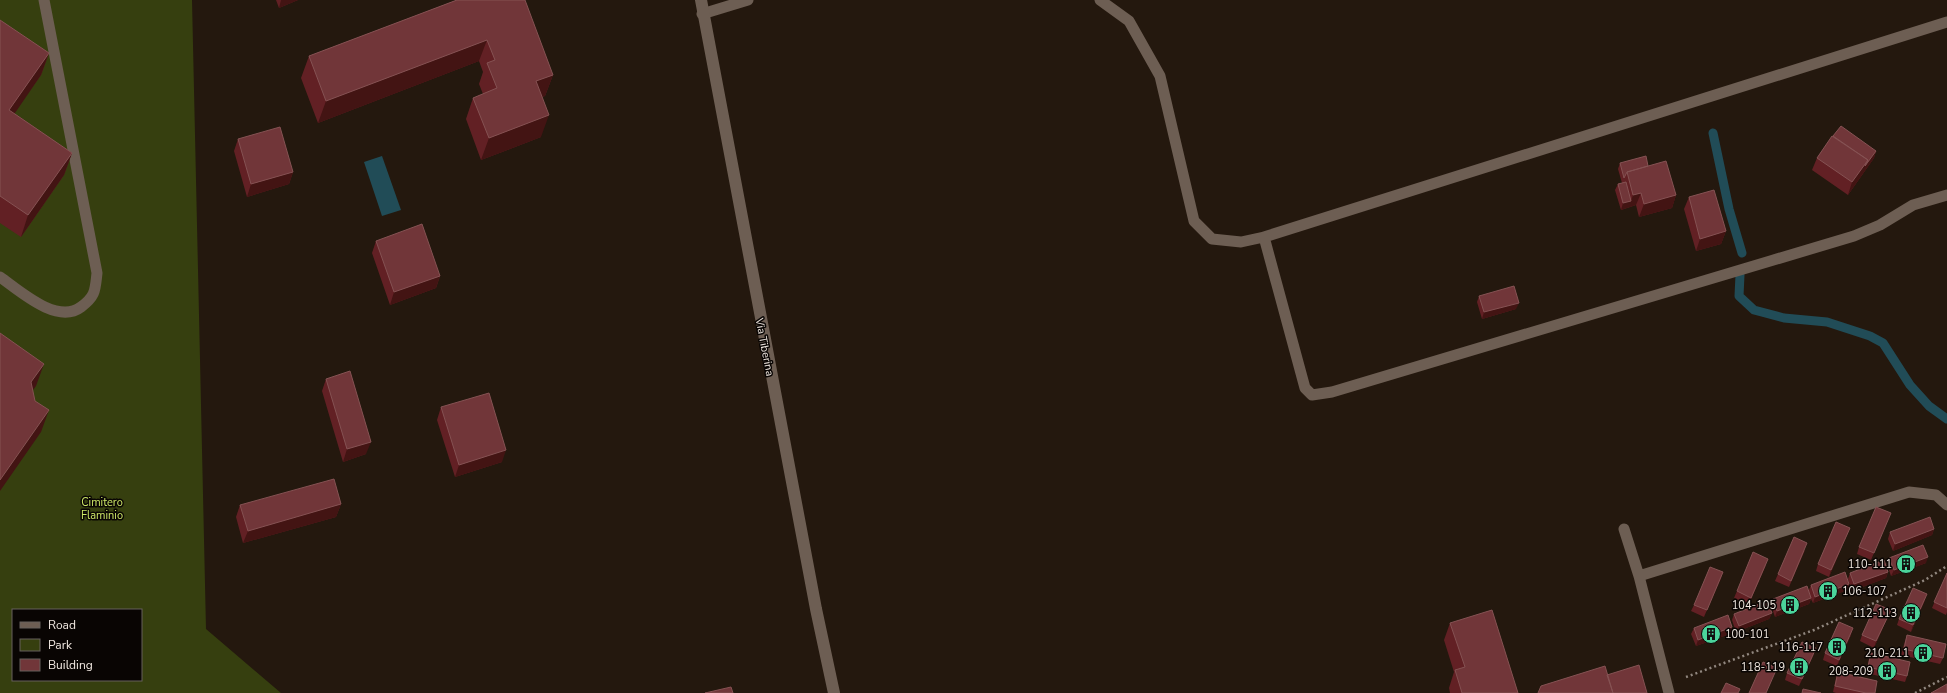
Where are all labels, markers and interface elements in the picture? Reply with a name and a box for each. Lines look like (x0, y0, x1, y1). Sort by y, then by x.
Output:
street label: Via Tiberina (751, 316, 778, 378)
park label: Cimitero Flaminio (81, 495, 123, 523)
building icon: 110-111 (1895, 553, 1917, 575)
place label: 110-111 (1848, 557, 1892, 572)
building icon: 106-107 (1817, 580, 1839, 602)
place label: 106-107 (1842, 584, 1886, 599)
building icon: 104-105 (1779, 594, 1801, 616)
place label: 104-105 (1732, 598, 1776, 613)
building icon: 112-113 (1900, 602, 1922, 624)
place label: 112-113 (1853, 606, 1897, 621)
legend (12, 609, 142, 681)
text: Road (48, 617, 76, 633)
building icon: 100-101 (1700, 623, 1722, 645)
place label: 100-101 (1725, 627, 1769, 642)
building icon: 116-117 (1826, 636, 1848, 658)
text: Park (48, 637, 73, 653)
place label: 116-117 (1779, 640, 1823, 655)
building icon: 210-211 (1912, 642, 1934, 664)
place label: 210-211 (1865, 646, 1909, 661)
building icon: 118-119 (1788, 656, 1810, 678)
text: Building (48, 657, 93, 673)
place label: 118-119 (1741, 660, 1785, 675)
building icon: 208-209 (1876, 660, 1898, 682)
place label: 208-209 (1829, 664, 1873, 679)

